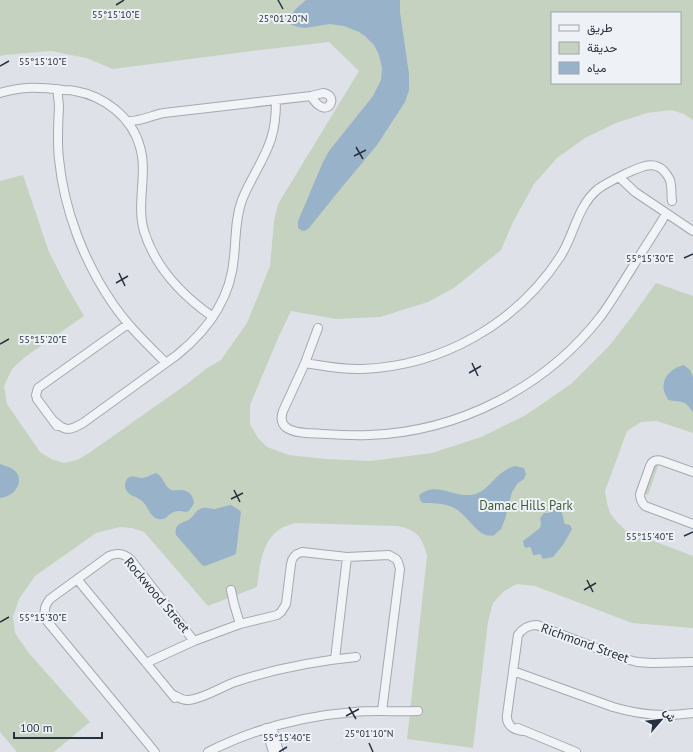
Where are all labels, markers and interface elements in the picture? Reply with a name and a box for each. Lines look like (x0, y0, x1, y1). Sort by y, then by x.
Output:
text: 55°15'10"E (92, 8, 140, 21)
text: 25°01'20"N (258, 12, 308, 25)
legend (551, 12, 681, 84)
text: طريق (587, 20, 613, 36)
text: حديقة (587, 40, 617, 55)
text: 55°15'10"E (19, 55, 67, 68)
text: مياه (587, 60, 606, 75)
text: 55°15'30"E (626, 252, 674, 265)
text: 55°15'20"E (19, 333, 67, 346)
park label: Damac Hills Park (479, 497, 574, 514)
text: 55°15'40"E (626, 530, 674, 543)
street label: Rockwood Street (121, 554, 194, 637)
text: 55°15'30"E (19, 611, 67, 624)
street label: Richmond Street (539, 619, 632, 667)
north arrow (641, 700, 681, 740)
text: ش (661, 706, 679, 724)
scale bar (14, 714, 102, 740)
text: 100 m (20, 720, 53, 735)
text: 25°01'10"N (344, 727, 394, 740)
text: 55°15'40"E (263, 731, 311, 744)

